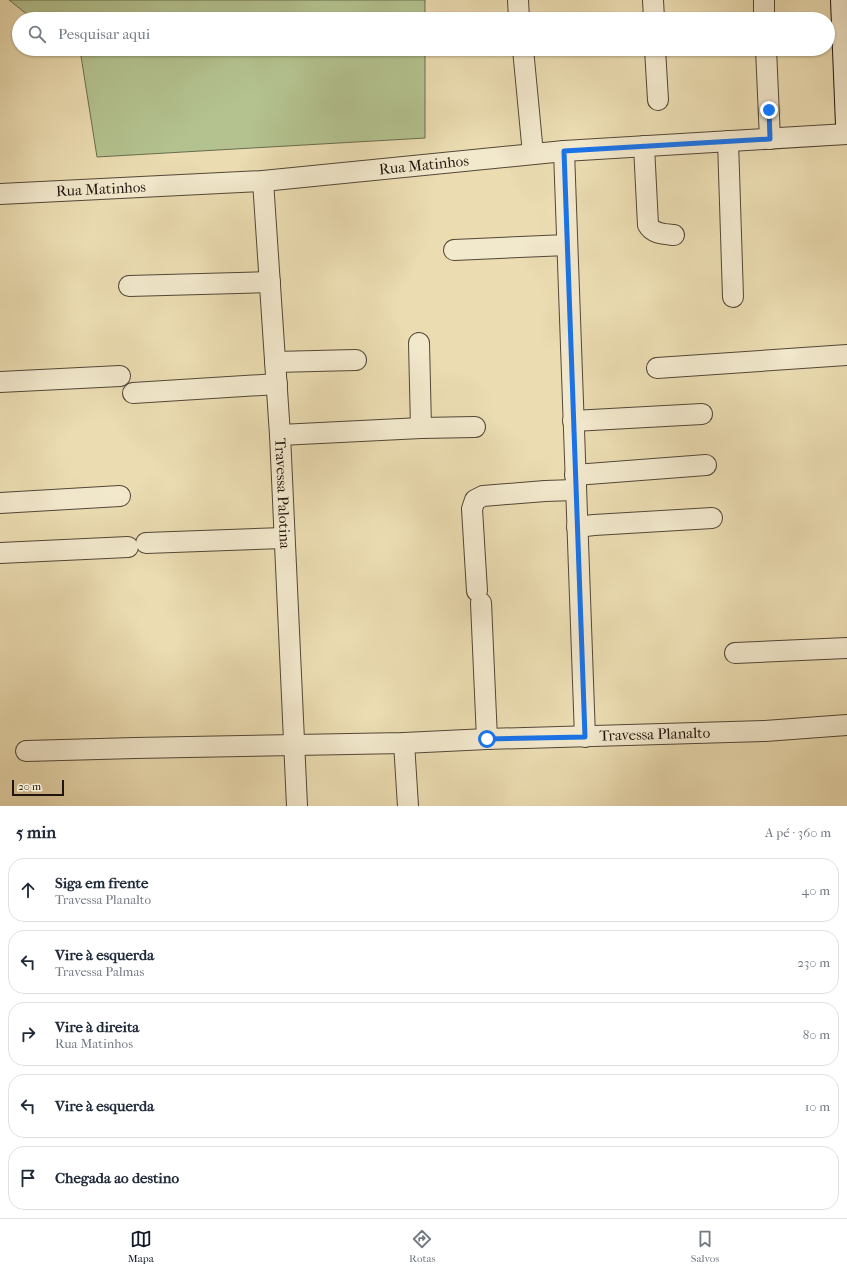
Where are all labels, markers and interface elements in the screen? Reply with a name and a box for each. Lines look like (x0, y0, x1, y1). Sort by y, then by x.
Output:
search box (12, 12, 835, 56)
icon: search (26, 23, 48, 45)
text: Pesquisar aqui (58, 25, 150, 43)
route end (760, 101, 778, 119)
street label: Rua Matinhos (378, 152, 470, 178)
street label: Rua Matinhos (55, 178, 147, 200)
street label: Travessa Palotina (271, 438, 294, 550)
street label: Travessa Planalto (599, 724, 711, 745)
route start (478, 730, 496, 748)
scale bar (12, 778, 64, 797)
text: 20 m (18, 780, 41, 793)
text: 5 min (16, 822, 56, 842)
text: A pé · 360 m (765, 825, 831, 840)
text: Siga em frente (55, 874, 148, 892)
icon: ahead (17, 879, 39, 901)
text: 40 m (802, 883, 830, 898)
text: Travessa Planalto (55, 892, 151, 907)
text: Vire à esquerda (55, 946, 154, 964)
icon: left (17, 951, 39, 973)
text: 230 m (797, 955, 830, 970)
text: Travessa Palmas (55, 964, 144, 979)
text: Vire à direita (55, 1018, 139, 1036)
icon: right (17, 1023, 39, 1045)
text: 80 m (803, 1027, 830, 1042)
text: Rua Matinhos (55, 1036, 133, 1051)
icon: left (17, 1095, 39, 1117)
text: Vire à esquerda (55, 1097, 154, 1115)
text: 10 m (805, 1099, 830, 1114)
icon: arrive (17, 1167, 39, 1189)
text: Chegada ao destino (55, 1169, 179, 1187)
tab: Mapa (128, 1228, 154, 1265)
tab: Rotas (409, 1228, 436, 1265)
tab: Salvos (691, 1228, 719, 1265)

